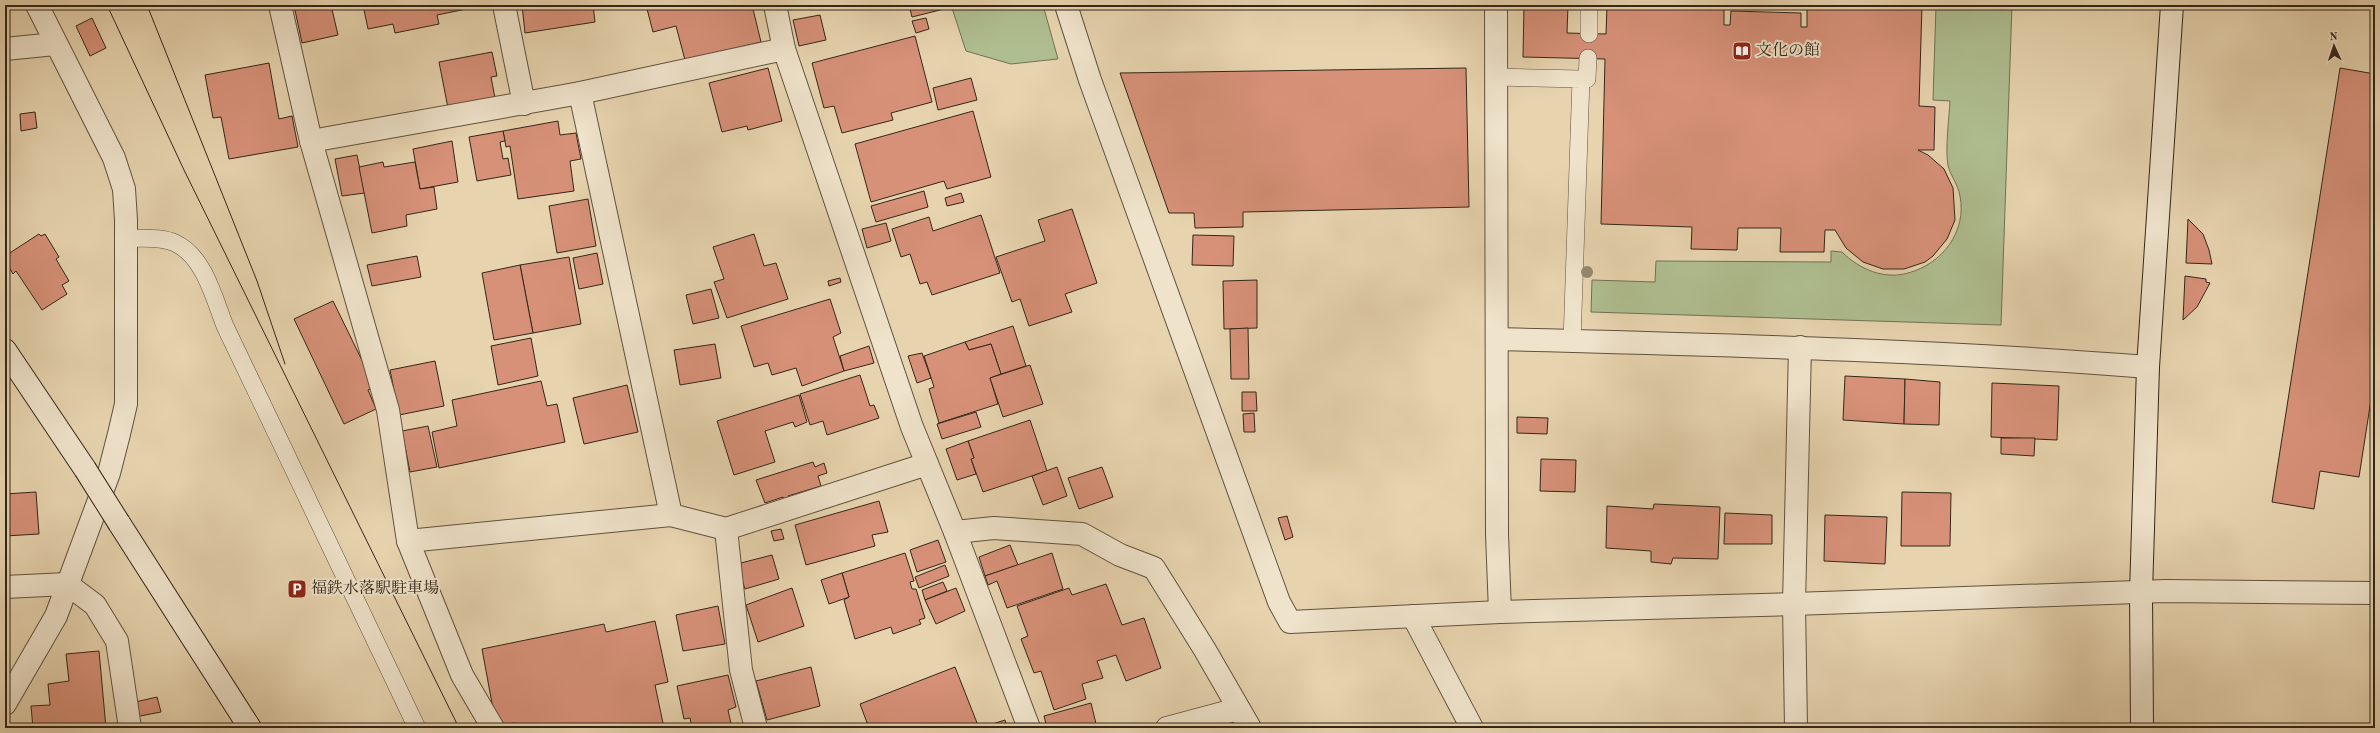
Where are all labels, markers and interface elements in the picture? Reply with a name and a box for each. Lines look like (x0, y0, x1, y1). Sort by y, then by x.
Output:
north arrow (2314, 26, 2354, 66)
text: N (2329, 32, 2339, 43)
library icon: 文化の館 (1731, 40, 1753, 62)
place label: 文化の館 (1756, 41, 1820, 59)
parking icon: 福鉄水落駅駐車場 (286, 578, 308, 600)
place label: 福鉄水落駅駐車場 (311, 579, 439, 597)

